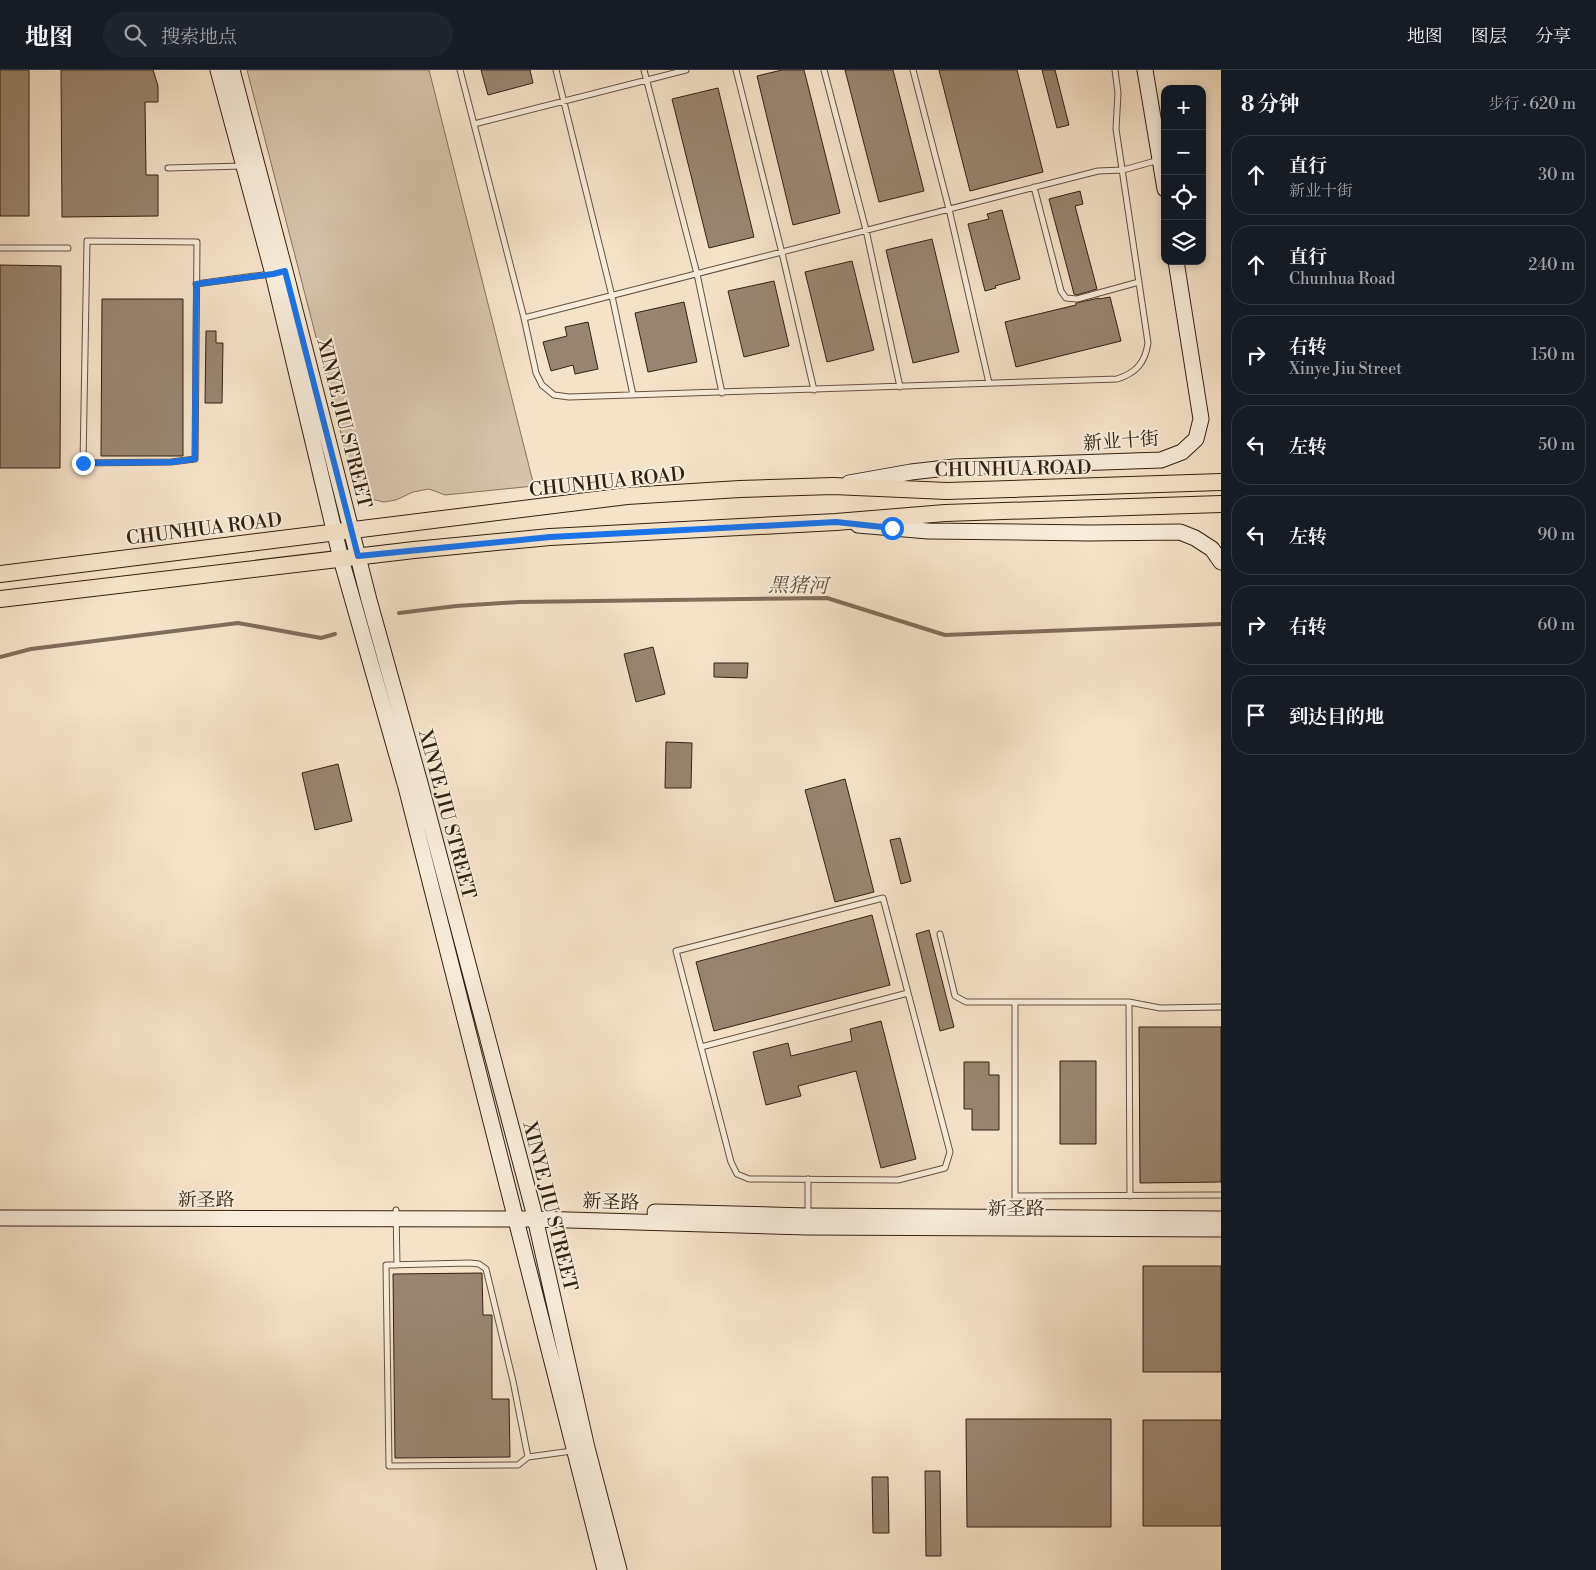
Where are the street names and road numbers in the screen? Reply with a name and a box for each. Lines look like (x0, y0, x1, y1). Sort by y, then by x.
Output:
street label: XINYE JIU STREET (311, 335, 377, 511)
street label: 新业十街 (1082, 426, 1160, 456)
street label: CHUNHUA ROAD (934, 456, 1092, 482)
street label: CHUNHUA ROAD (528, 462, 686, 502)
street label: CHUNHUA ROAD (125, 508, 283, 550)
street label: XINYE JIU STREET (413, 726, 481, 901)
street label: XINYE JIU STREET (517, 1118, 583, 1294)
street label: 新圣路 (177, 1188, 235, 1212)
street label: 新圣路 (582, 1189, 640, 1215)
street label: 新圣路 (987, 1197, 1045, 1221)

